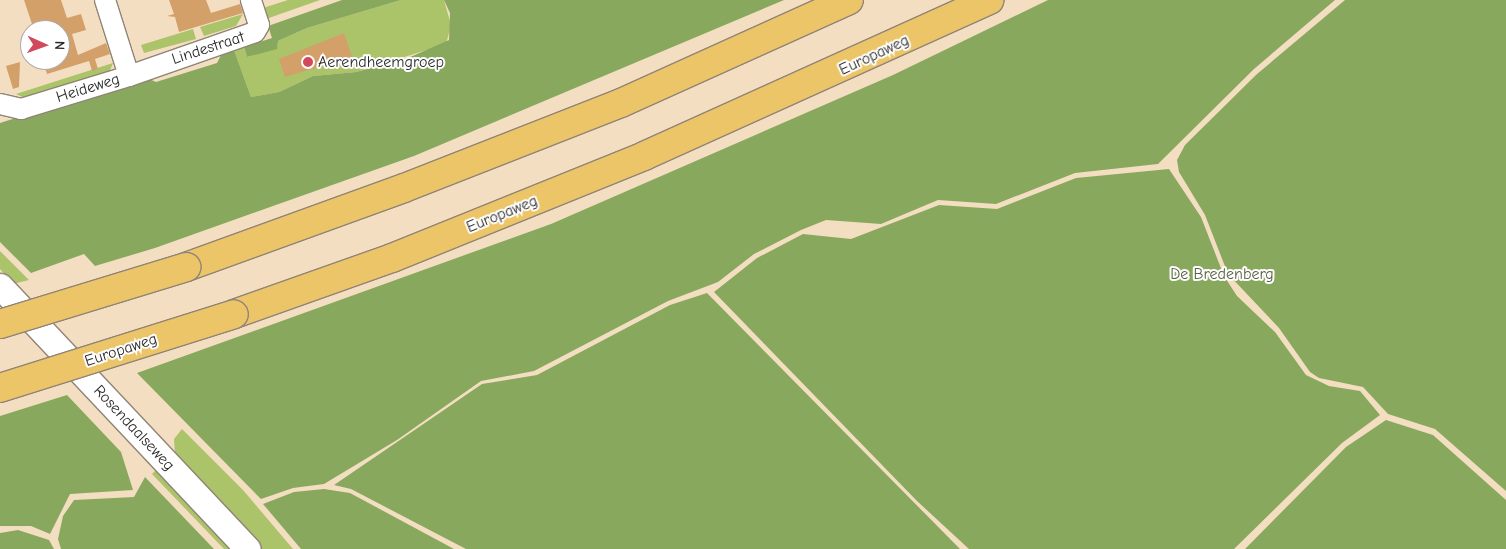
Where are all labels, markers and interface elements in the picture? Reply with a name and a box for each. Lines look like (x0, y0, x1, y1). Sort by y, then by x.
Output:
north arrow (20, 20, 70, 70)
street label: Lindestraat (169, 27, 247, 69)
street label: Europaweg (836, 30, 912, 80)
text: N (51, 41, 68, 50)
place label: Aerendheemgroep (318, 52, 444, 72)
marker: Aerendheemgroep (302, 56, 314, 68)
street label: Heideweg (54, 69, 122, 107)
street label: Europaweg (464, 191, 540, 237)
park label: De Bredenberg (1170, 264, 1274, 284)
street label: Europaweg (82, 329, 160, 371)
street label: Rosendaalseweg (89, 381, 179, 475)

